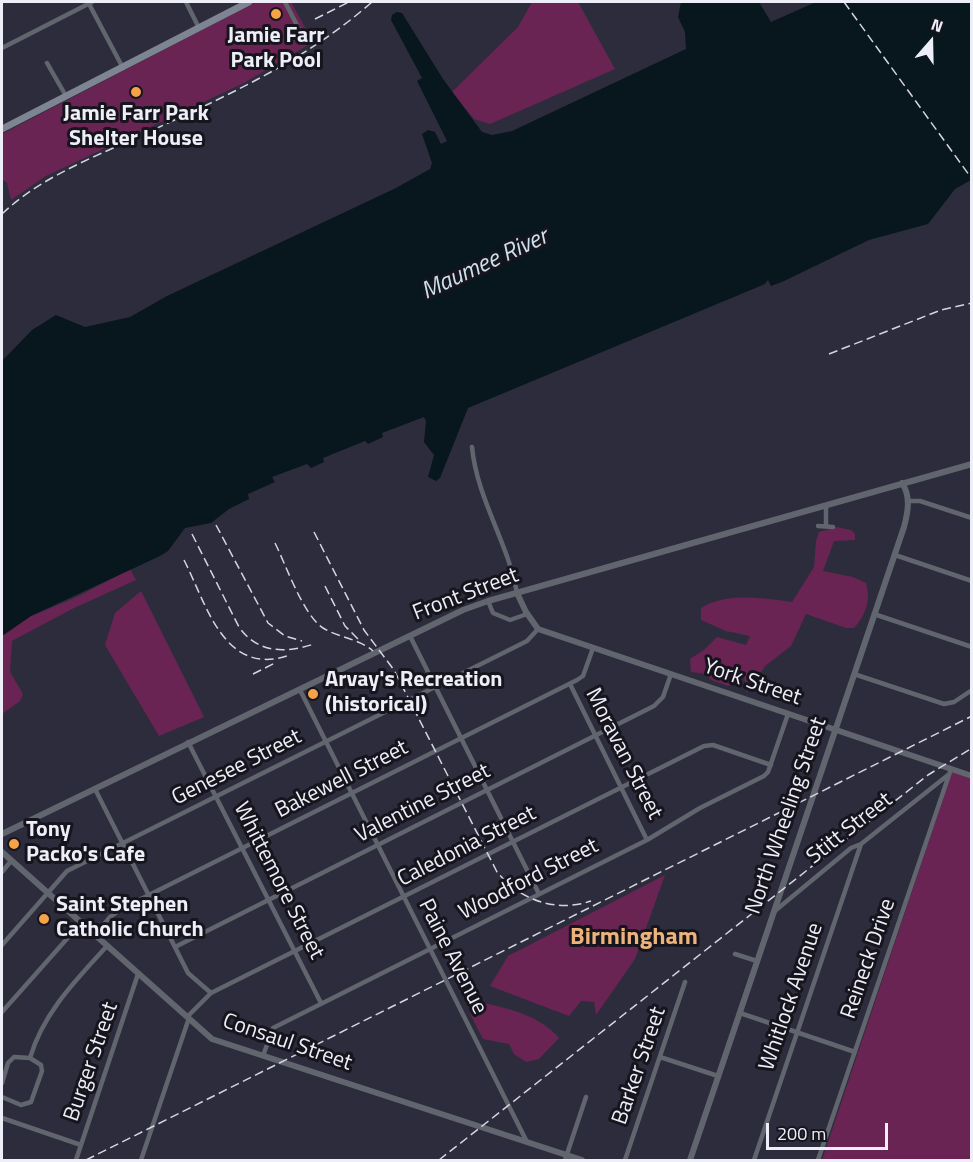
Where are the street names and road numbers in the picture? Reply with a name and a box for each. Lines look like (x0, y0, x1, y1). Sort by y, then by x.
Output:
street label: Front Street (409, 563, 523, 627)
street label: York Street (700, 654, 804, 712)
street label: Moravan Street (579, 684, 667, 824)
street label: North Wheeling Street (741, 714, 833, 918)
street label: Genesee Street (168, 724, 306, 812)
street label: Bakewell Street (271, 735, 413, 825)
street label: Valentine Street (351, 759, 495, 849)
street label: Stitt Street (802, 787, 898, 871)
street label: Whittemore Street (227, 798, 329, 964)
street label: Caledonia Street (393, 801, 541, 893)
street label: Woodford Street (455, 833, 603, 927)
street label: Paine Avenue (412, 895, 492, 1019)
street label: Reineck Drive (836, 895, 902, 1023)
street label: Whitlock Avenue (754, 920, 830, 1074)
street label: Burger Street (59, 999, 125, 1125)
street label: Barker Street (608, 1004, 672, 1128)
street label: Consaul Street (219, 1009, 355, 1077)

